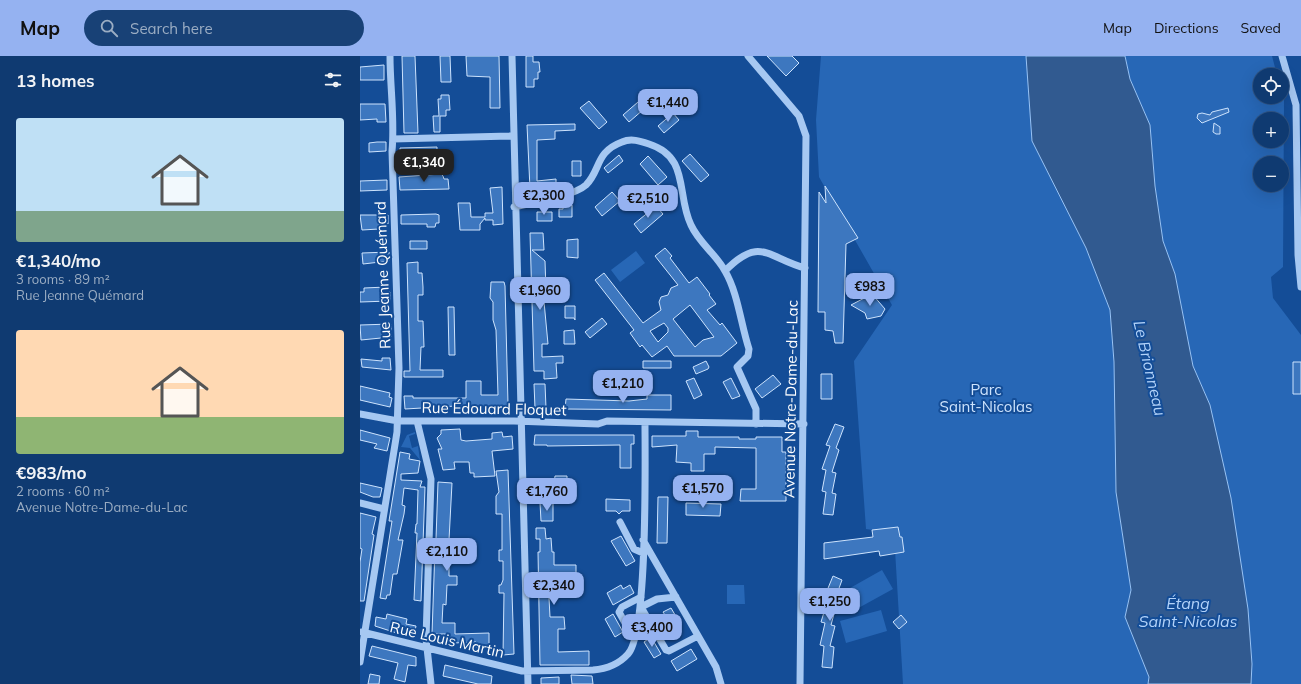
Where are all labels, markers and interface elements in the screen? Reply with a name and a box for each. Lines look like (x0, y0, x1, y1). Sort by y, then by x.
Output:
search box (84, 10, 364, 46)
text: Map (20, 16, 60, 40)
icon: search (98, 17, 120, 39)
text: Search here (130, 19, 213, 38)
text: Map (1103, 19, 1132, 37)
text: Directions (1154, 19, 1219, 37)
text: Saved (1241, 19, 1281, 37)
map controls (1253, 68, 1289, 192)
button: locate (1253, 68, 1289, 104)
icon: filters (322, 69, 344, 91)
text: 13 homes (16, 70, 95, 91)
pin: €1,440 (635, 89, 701, 123)
text: €1,440 (647, 94, 689, 110)
button: + (1253, 112, 1289, 148)
icon: home (144, 144, 216, 216)
pin: €1,340 (391, 149, 457, 183)
text: €1,340 (403, 154, 445, 170)
button: − (1253, 156, 1289, 192)
pin: €2,300 (511, 182, 577, 216)
pin: €2,510 (615, 185, 681, 219)
text: €2,300 (523, 187, 565, 203)
text: €2,510 (627, 190, 669, 206)
street label: Rue Jeanne Quémard (370, 201, 395, 349)
text: €1,340/mo (16, 250, 101, 271)
text: 3 rooms · 89 m² (16, 271, 110, 287)
pin: €983 (846, 273, 894, 307)
pin: €1,960 (507, 277, 573, 311)
text: €983 (854, 278, 886, 294)
text: €1,960 (519, 282, 561, 298)
text: Rue Jeanne Quémard (16, 287, 144, 303)
street label: Avenue Notre-Dame-du-Lac (779, 300, 802, 498)
water label: Le Brionneau (1129, 318, 1171, 418)
icon: home (144, 356, 216, 428)
pin: €1,210 (590, 370, 656, 404)
text: €1,210 (602, 375, 644, 391)
park label: Parc Saint-Nicolas (940, 380, 1032, 416)
street label: Rue Édouard Floquet (421, 398, 567, 419)
text: €983/mo (16, 462, 87, 483)
pin: €1,570 (670, 475, 736, 509)
pin: €1,760 (514, 478, 580, 512)
text: €1,570 (682, 480, 724, 496)
text: 2 rooms · 60 m² (16, 483, 110, 499)
text: €1,760 (526, 483, 568, 499)
text: Avenue Notre-Dame-du-Lac (16, 499, 188, 515)
pin: €2,110 (414, 538, 480, 572)
text: €2,110 (426, 543, 468, 559)
pin: €2,340 (521, 572, 587, 606)
text: €2,340 (533, 577, 575, 593)
pin: €1,250 (797, 588, 863, 622)
text: €1,250 (809, 593, 851, 609)
water label: Étang Saint-Nicolas (1138, 593, 1238, 631)
pin: €3,400 (619, 614, 685, 648)
street label: Rue Louis Martin (388, 617, 506, 662)
text: €3,400 (631, 619, 673, 635)

